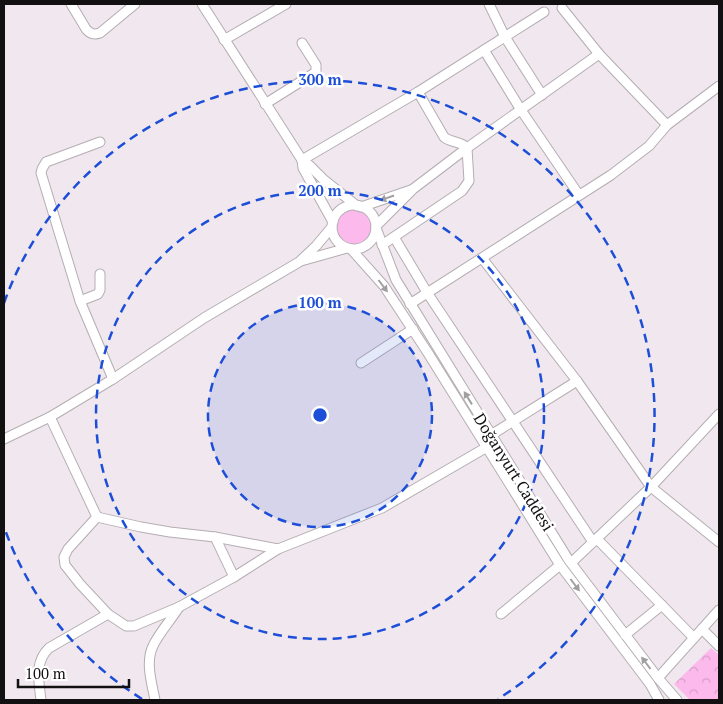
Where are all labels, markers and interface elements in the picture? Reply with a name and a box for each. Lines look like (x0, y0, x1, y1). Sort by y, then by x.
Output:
text: 300 m (298, 69, 342, 89)
text: 200 m (298, 180, 342, 200)
one-way arrow (380, 195, 395, 202)
one-way arrow (378, 279, 388, 293)
text: 100 m (298, 292, 342, 312)
one-way arrow (463, 391, 472, 404)
centre of rings (311, 406, 329, 424)
street label: Doğanyurt Caddesi (469, 409, 559, 535)
one-way arrow (570, 578, 580, 592)
scale bar (18, 656, 129, 688)
one-way arrow (641, 656, 651, 670)
text: 100 m (25, 663, 66, 683)

